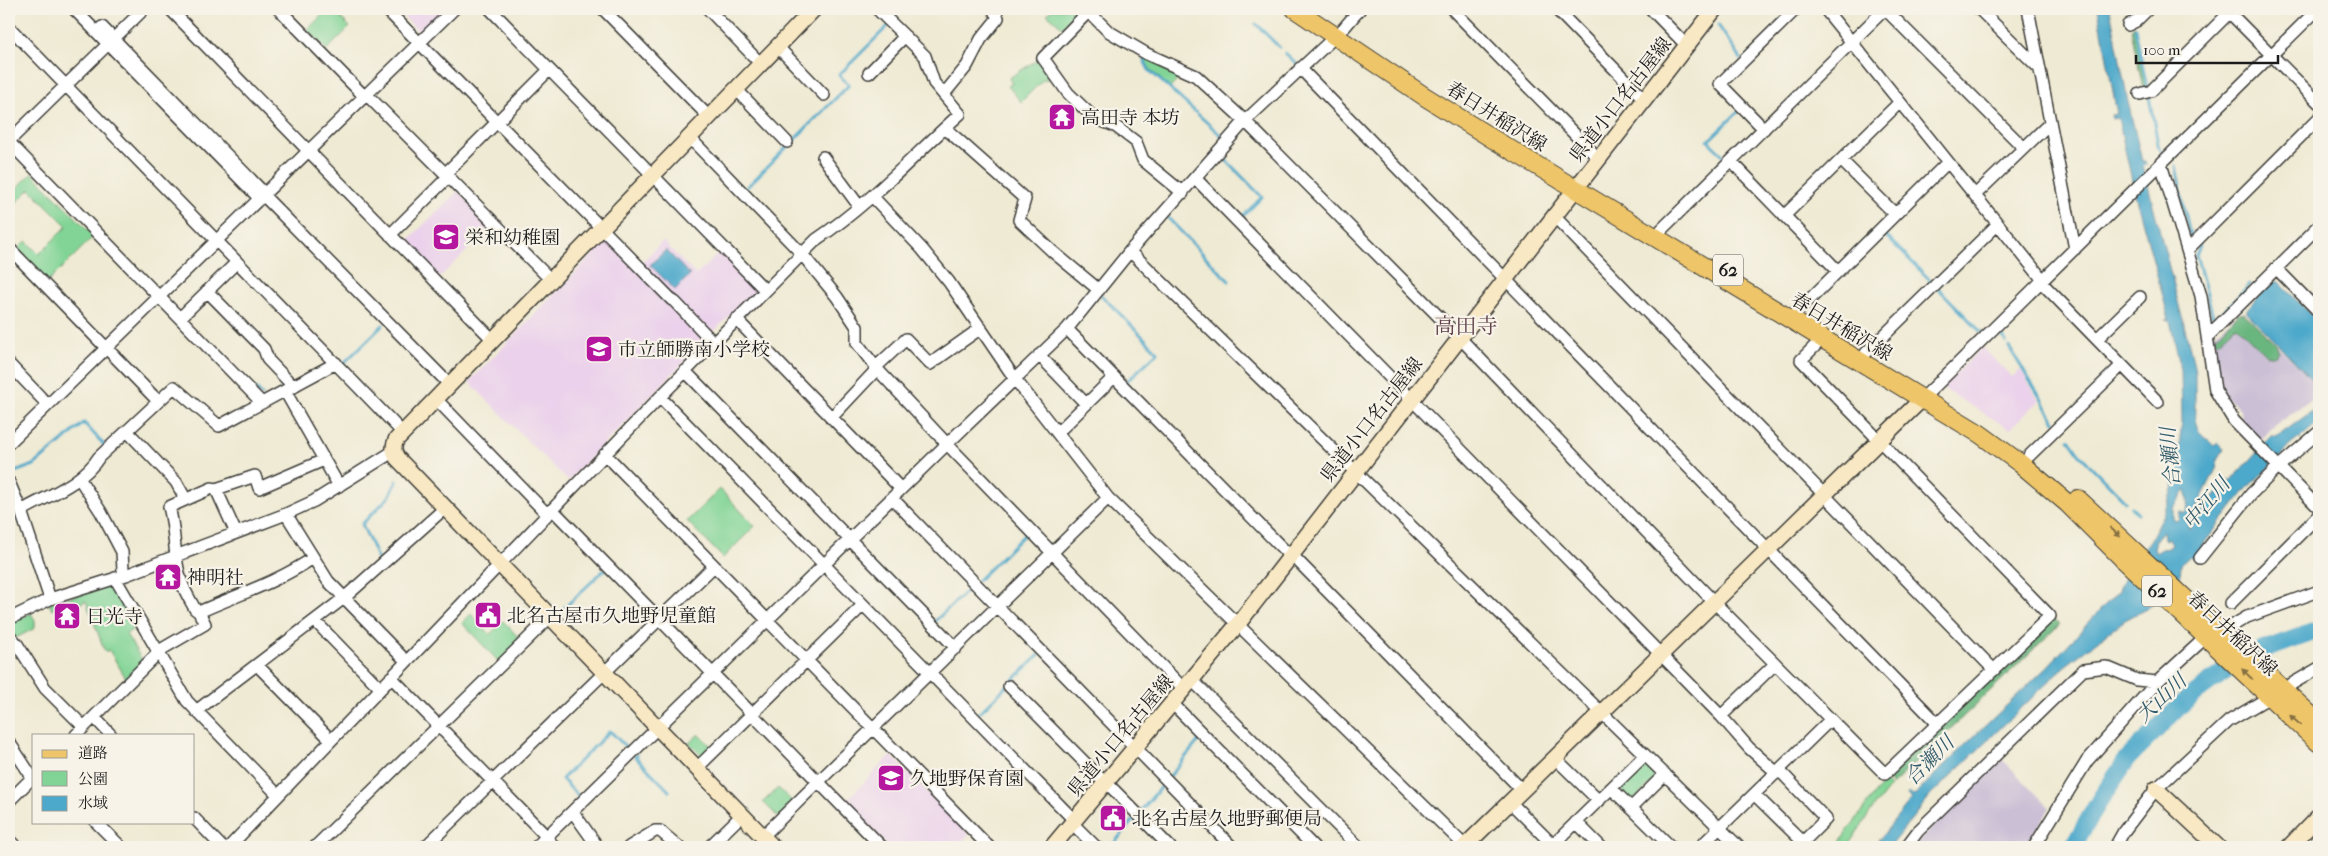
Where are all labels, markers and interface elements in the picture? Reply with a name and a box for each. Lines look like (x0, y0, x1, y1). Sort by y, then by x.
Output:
scale bar (2136, 32, 2278, 64)
street label: 県道小口名古屋線 (1565, 33, 1676, 166)
text: 100 m (2143, 41, 2181, 59)
street label: 春日井稲沢線 (1442, 77, 1551, 156)
temple icon: 高田寺 本坊 (1047, 102, 1077, 132)
place label: 高田寺 本坊 (1081, 107, 1180, 129)
school or university icon: 栄和幼稚園 (431, 222, 461, 252)
place label: 栄和幼稚園 (465, 227, 560, 249)
road number: 62 (1713, 254, 1743, 286)
street label: 春日井稲沢線 (1787, 288, 1896, 366)
district label: 高田寺 (1435, 314, 1498, 338)
school or university icon: 市立師勝南小学校 (584, 334, 614, 364)
place label: 市立師勝南小学校 (618, 339, 770, 361)
street label: 県道小口名古屋線 (1316, 353, 1427, 486)
water label: 合瀬川 (2156, 424, 2185, 488)
water label: 中江川 (2178, 471, 2236, 534)
one-way arrow (2108, 526, 2120, 538)
temple icon: 神明社 (153, 562, 183, 592)
place label: 神明社 (187, 567, 244, 589)
road number: 62 (2142, 576, 2172, 606)
street label: 春日井稲沢線 (2183, 587, 2282, 681)
public building icon: 北名古屋市久地野児童館 (473, 600, 503, 630)
temple icon: 日光寺 (52, 601, 82, 631)
place label: 北名古屋市久地野児童館 (507, 605, 716, 627)
place label: 日光寺 (86, 606, 143, 628)
water label: 大山川 (2132, 668, 2193, 727)
one-way arrow (2241, 669, 2253, 681)
street label: 県道小口名古屋線 (1063, 670, 1178, 801)
one-way arrow (2289, 714, 2301, 726)
water label: 合瀬川 (1900, 730, 1960, 790)
legend (32, 734, 195, 824)
text: 道路 (78, 744, 108, 762)
school or university icon: 久地野保育園 (876, 763, 906, 793)
place label: 久地野保育園 (910, 768, 1024, 790)
text: 公園 (78, 770, 108, 788)
text: 水域 (78, 794, 108, 812)
public building icon: 北名古屋久地野郵便局 (1098, 803, 1128, 833)
place label: 北名古屋久地野郵便局 (1132, 808, 1322, 830)

